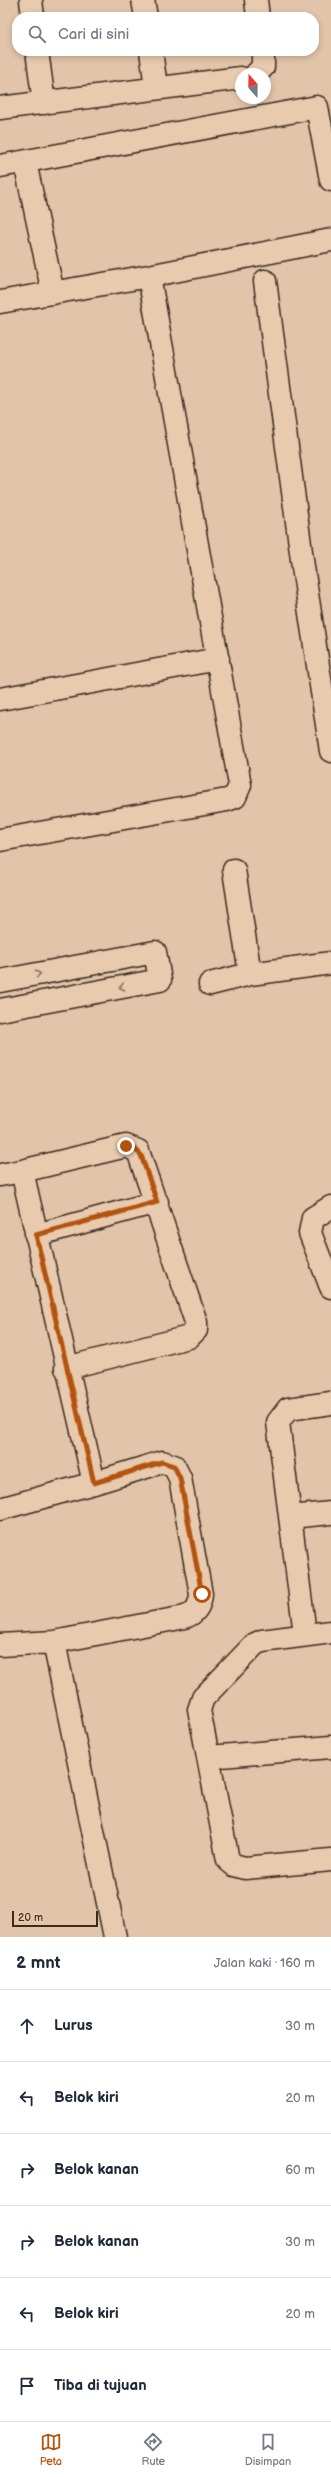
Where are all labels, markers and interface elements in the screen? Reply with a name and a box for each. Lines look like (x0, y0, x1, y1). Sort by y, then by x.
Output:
search box (12, 12, 319, 56)
icon: search (26, 23, 48, 45)
text: Cari di sini (58, 25, 129, 44)
north arrow (235, 68, 271, 104)
one-way arrow (35, 970, 41, 979)
one-way arrow (119, 983, 125, 991)
route end (117, 1137, 135, 1155)
route start (193, 1585, 211, 1603)
scale bar (12, 1909, 98, 1928)
text: 20 m (18, 1911, 43, 1924)
text: 2 mnt (16, 1953, 60, 1973)
text: Jalan kaki · 160 m (214, 1955, 315, 1971)
icon: ahead (16, 2015, 38, 2037)
text: Lurus (54, 2016, 93, 2035)
text: 30 m (285, 2018, 315, 2034)
icon: left (16, 2087, 38, 2109)
text: Belok kiri (54, 2088, 119, 2107)
text: 20 m (285, 2090, 315, 2106)
icon: right (16, 2159, 38, 2181)
text: Belok kanan (54, 2160, 139, 2179)
text: 60 m (285, 2162, 315, 2178)
icon: right (16, 2231, 38, 2253)
text: Belok kanan (54, 2232, 139, 2251)
text: 30 m (285, 2234, 315, 2250)
icon: left (16, 2303, 38, 2325)
text: Belok kiri (54, 2304, 119, 2323)
text: 20 m (285, 2306, 315, 2322)
icon: arrive (16, 2375, 38, 2397)
text: Tiba di tujuan (54, 2376, 147, 2395)
tab: Peta (40, 2431, 62, 2468)
tab: Rute (142, 2431, 165, 2468)
tab: Disimpan (245, 2431, 291, 2468)

